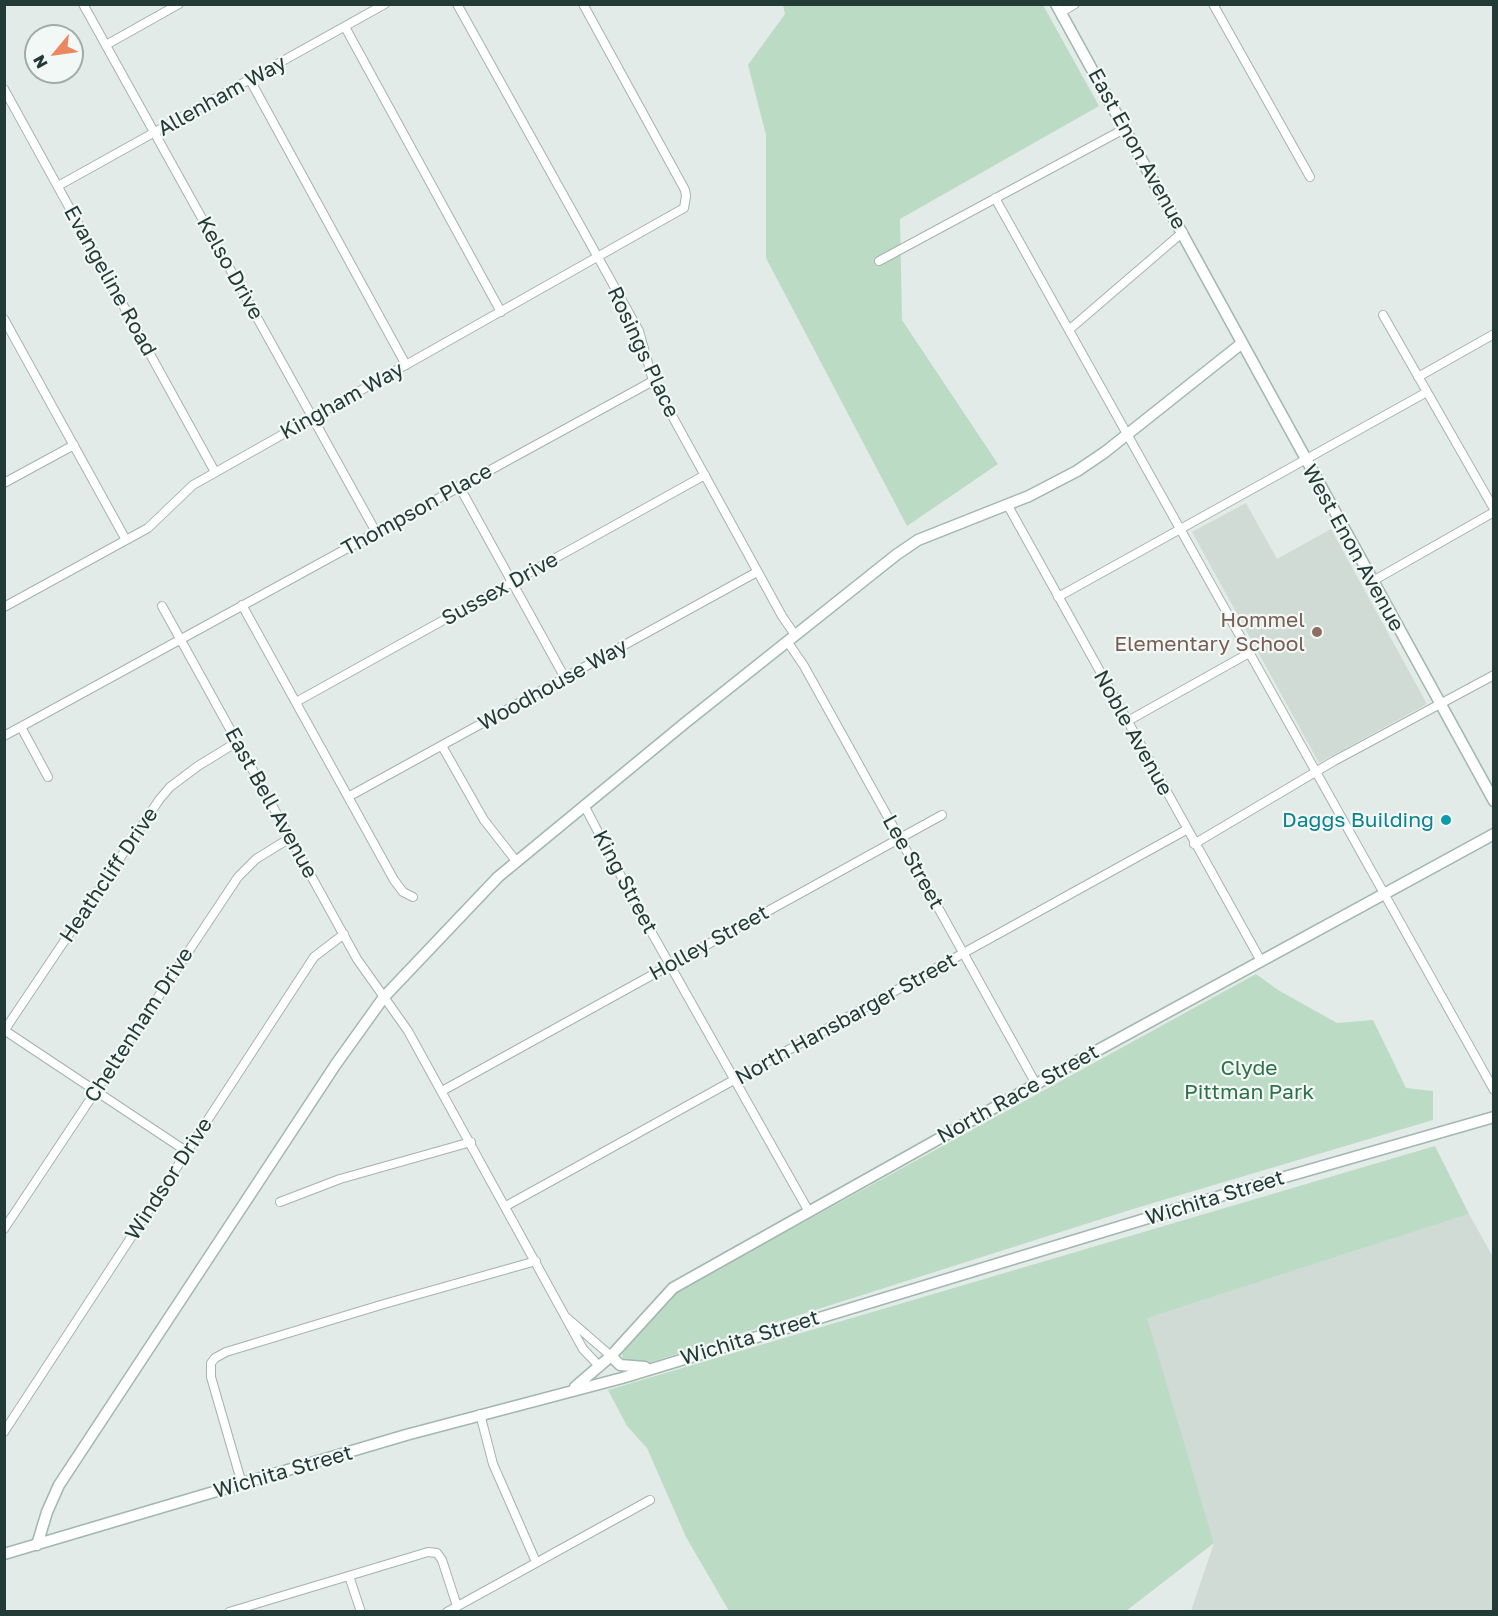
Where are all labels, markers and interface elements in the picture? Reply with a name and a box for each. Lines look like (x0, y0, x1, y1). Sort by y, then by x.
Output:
north arrow (24, 24, 84, 84)
street label: Allenham Way (153, 50, 291, 142)
text: N (28, 52, 52, 72)
street label: East Enon Avenue (1082, 64, 1192, 234)
street label: Evangeline Road (58, 202, 162, 360)
street label: Kelso Drive (191, 212, 269, 324)
street label: Rosings Place (602, 283, 684, 421)
street label: Kingham Way (276, 357, 408, 445)
street label: Thompson Place (337, 458, 497, 562)
street label: West Enon Avenue (1297, 460, 1409, 636)
street label: Sussex Drive (437, 547, 563, 631)
place label: Hommel Elementary School (1114, 607, 1305, 657)
marker: Hommel Elementary School (1310, 625, 1324, 639)
street label: Woodhouse Way (474, 634, 632, 736)
street label: Noble Avenue (1088, 666, 1178, 800)
street label: East Bell Avenue (219, 723, 323, 883)
street label: Heathcliff Drive (54, 803, 164, 947)
place label: Daggs Building (1282, 807, 1434, 833)
street label: Lee Street (877, 811, 949, 913)
marker: Daggs Building (1439, 813, 1453, 827)
street label: King Street (587, 826, 663, 938)
street label: Holley Street (645, 900, 773, 986)
street label: Cheltenham Drive (79, 943, 199, 1107)
street label: North Hansbarger Street (731, 948, 961, 1090)
street label: North Race Street (933, 1039, 1103, 1149)
park label: Clyde Pittman Park (1184, 1055, 1314, 1105)
street label: Windsor Drive (120, 1113, 218, 1245)
street label: Wichita Street (1143, 1165, 1287, 1231)
street label: Wichita Street (678, 1305, 822, 1371)
street label: Wichita Street (211, 1440, 355, 1504)

